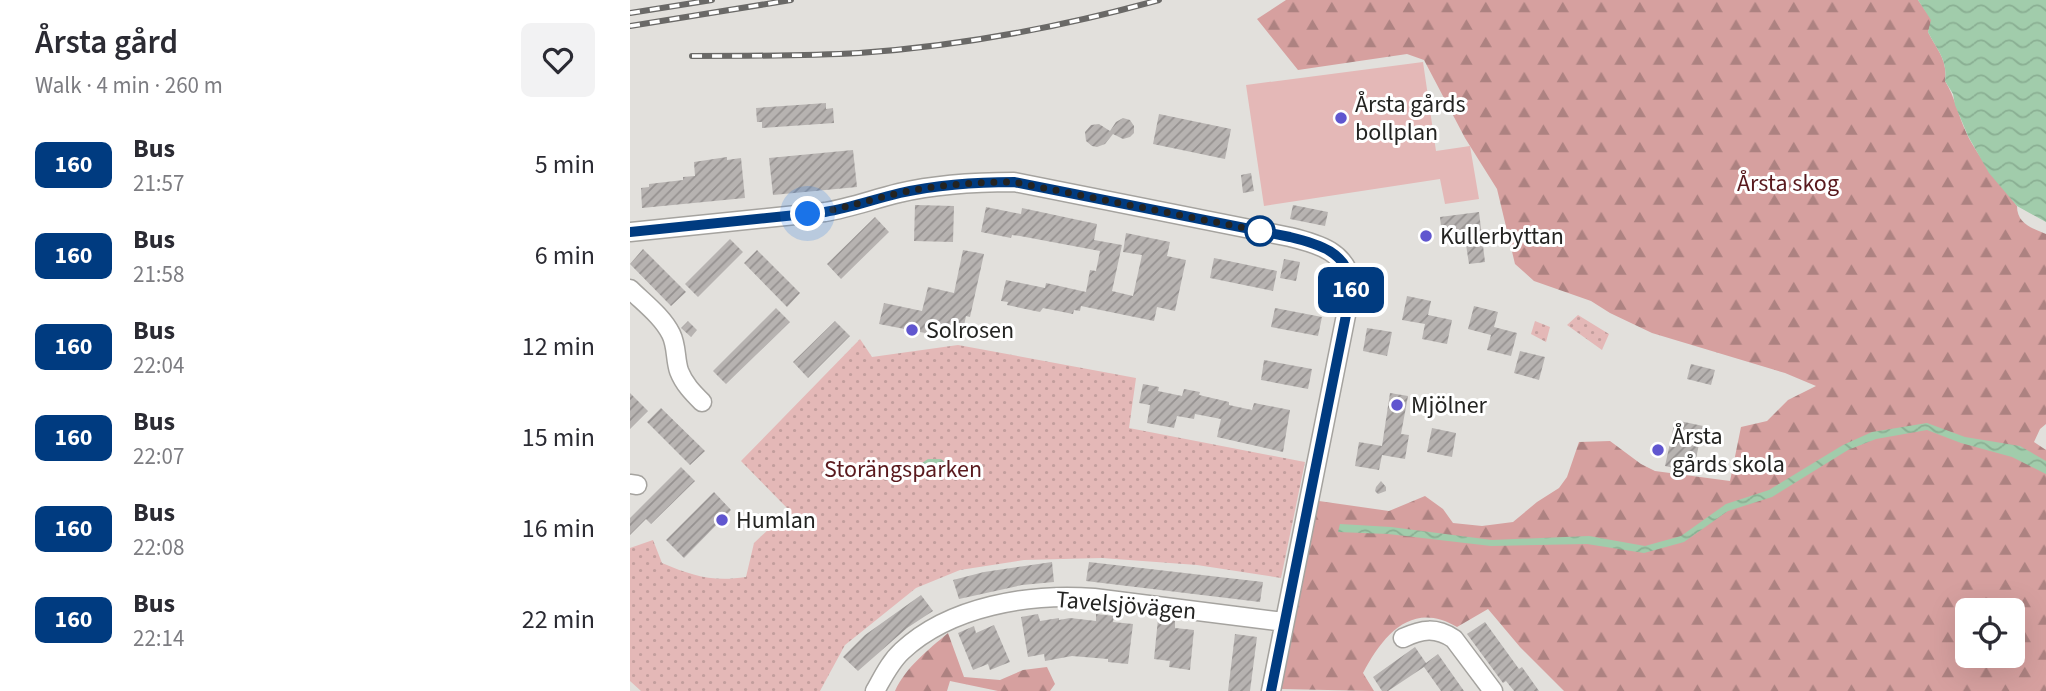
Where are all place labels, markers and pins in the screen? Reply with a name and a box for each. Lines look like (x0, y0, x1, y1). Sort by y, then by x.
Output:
place label: Årsta gårds bollplan (1355, 87, 1466, 150)
marker: Årsta gårds bollplan (1333, 110, 1349, 126)
unlabelled marker (1245, 216, 1275, 246)
place label: Kullerbyttan (1440, 219, 1564, 254)
marker: Kullerbyttan (1418, 228, 1434, 244)
place label: Solrosen (926, 313, 1014, 348)
marker: Solrosen (904, 322, 920, 338)
place label: Mjölner (1411, 388, 1488, 423)
marker: Mjölner (1389, 397, 1405, 413)
place label: Årsta gårds skola (1672, 419, 1785, 482)
marker: Årsta gårds skola (1650, 442, 1666, 458)
place label: Humlan (736, 503, 816, 538)
marker: Humlan (714, 512, 730, 528)

